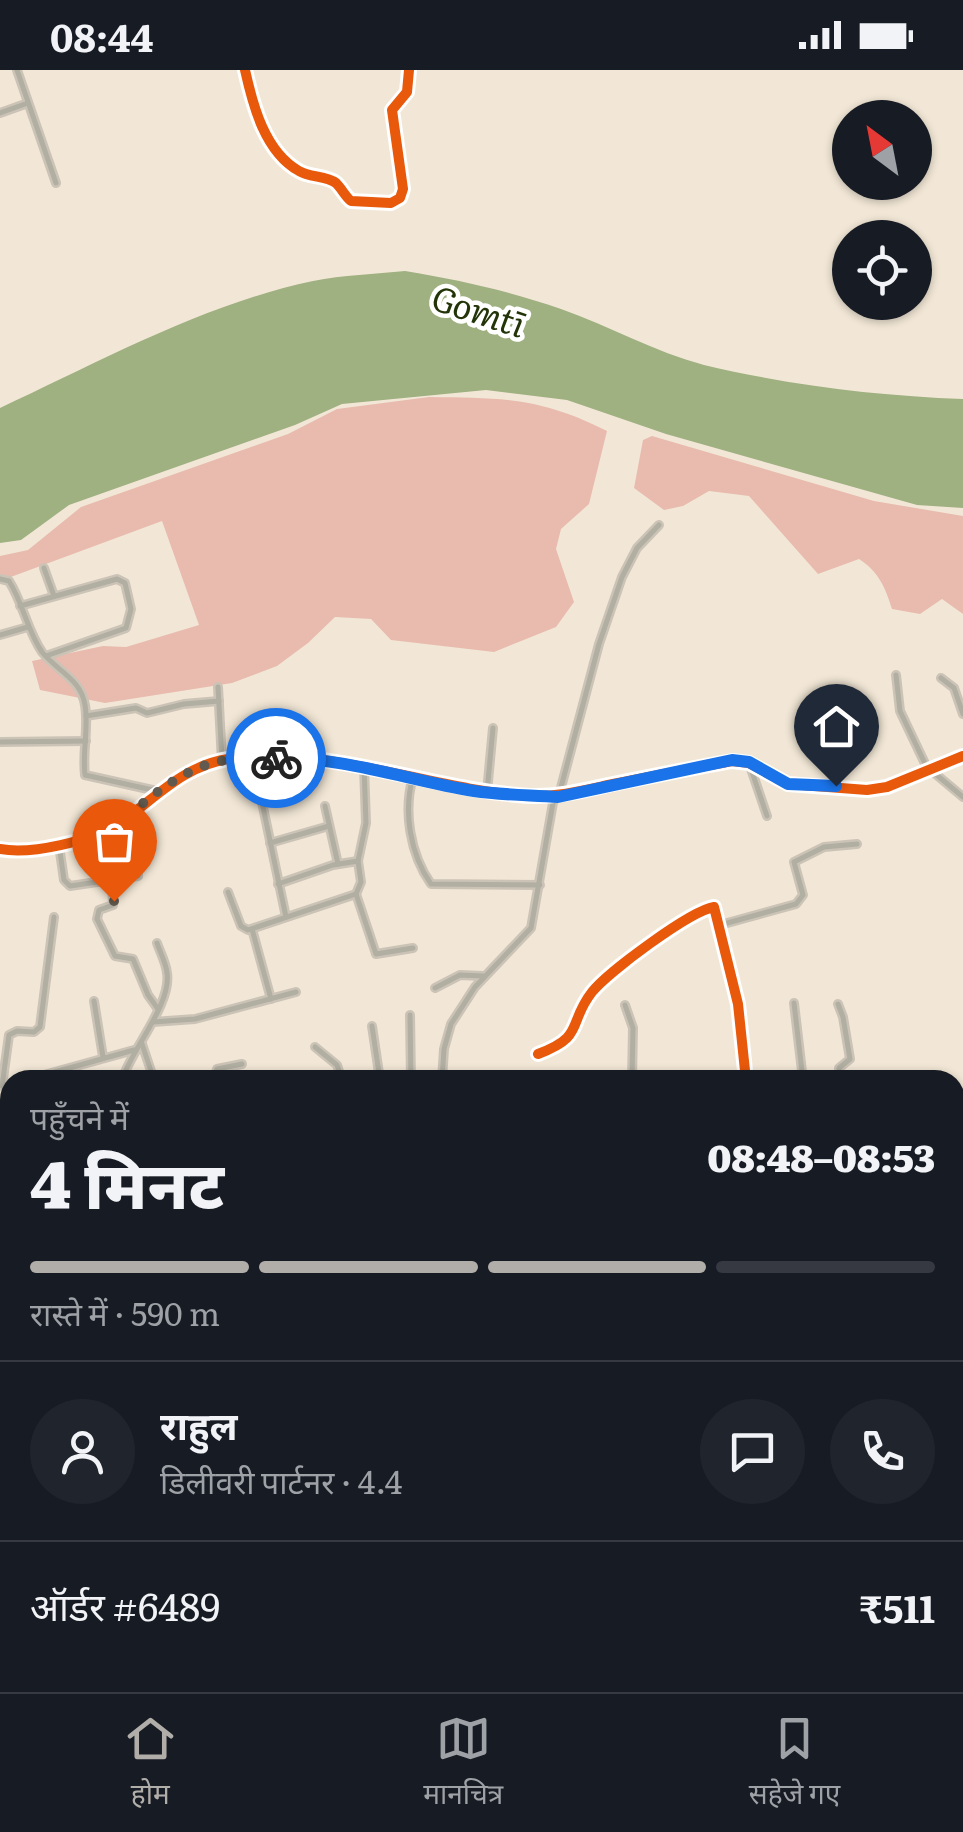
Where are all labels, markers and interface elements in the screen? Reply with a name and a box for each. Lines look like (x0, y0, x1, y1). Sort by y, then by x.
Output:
text: 08:44 (50, 7, 153, 64)
north arrow (832, 100, 932, 200)
map controls (832, 100, 932, 320)
button: locate (832, 220, 932, 320)
water label: Gomtī (425, 269, 533, 349)
pin (794, 684, 879, 787)
icon: home (809, 699, 864, 754)
courier (226, 708, 326, 808)
icon: bike (249, 731, 304, 786)
pin (72, 799, 157, 902)
icon: bag (87, 814, 142, 869)
text: पहुँचने में (30, 1092, 129, 1140)
text: 08:48–08:53 (707, 1127, 935, 1184)
text: 4 मिनट (30, 1132, 224, 1229)
text: रास्ते में · 590 m (30, 1288, 220, 1336)
text: राहुल (160, 1395, 237, 1452)
button: person (30, 1399, 135, 1504)
button: chat (700, 1399, 805, 1504)
button: phone (830, 1399, 935, 1504)
text: डिलीवरी पार्टनर · 4.4 (160, 1456, 403, 1504)
text: ऑर्डर #6489 (30, 1576, 220, 1633)
text: ₹511 (859, 1578, 935, 1635)
tab: होम (123, 1711, 178, 1815)
tab: मानचित्र (423, 1711, 503, 1815)
tab: सहेजे गए (749, 1711, 840, 1815)

